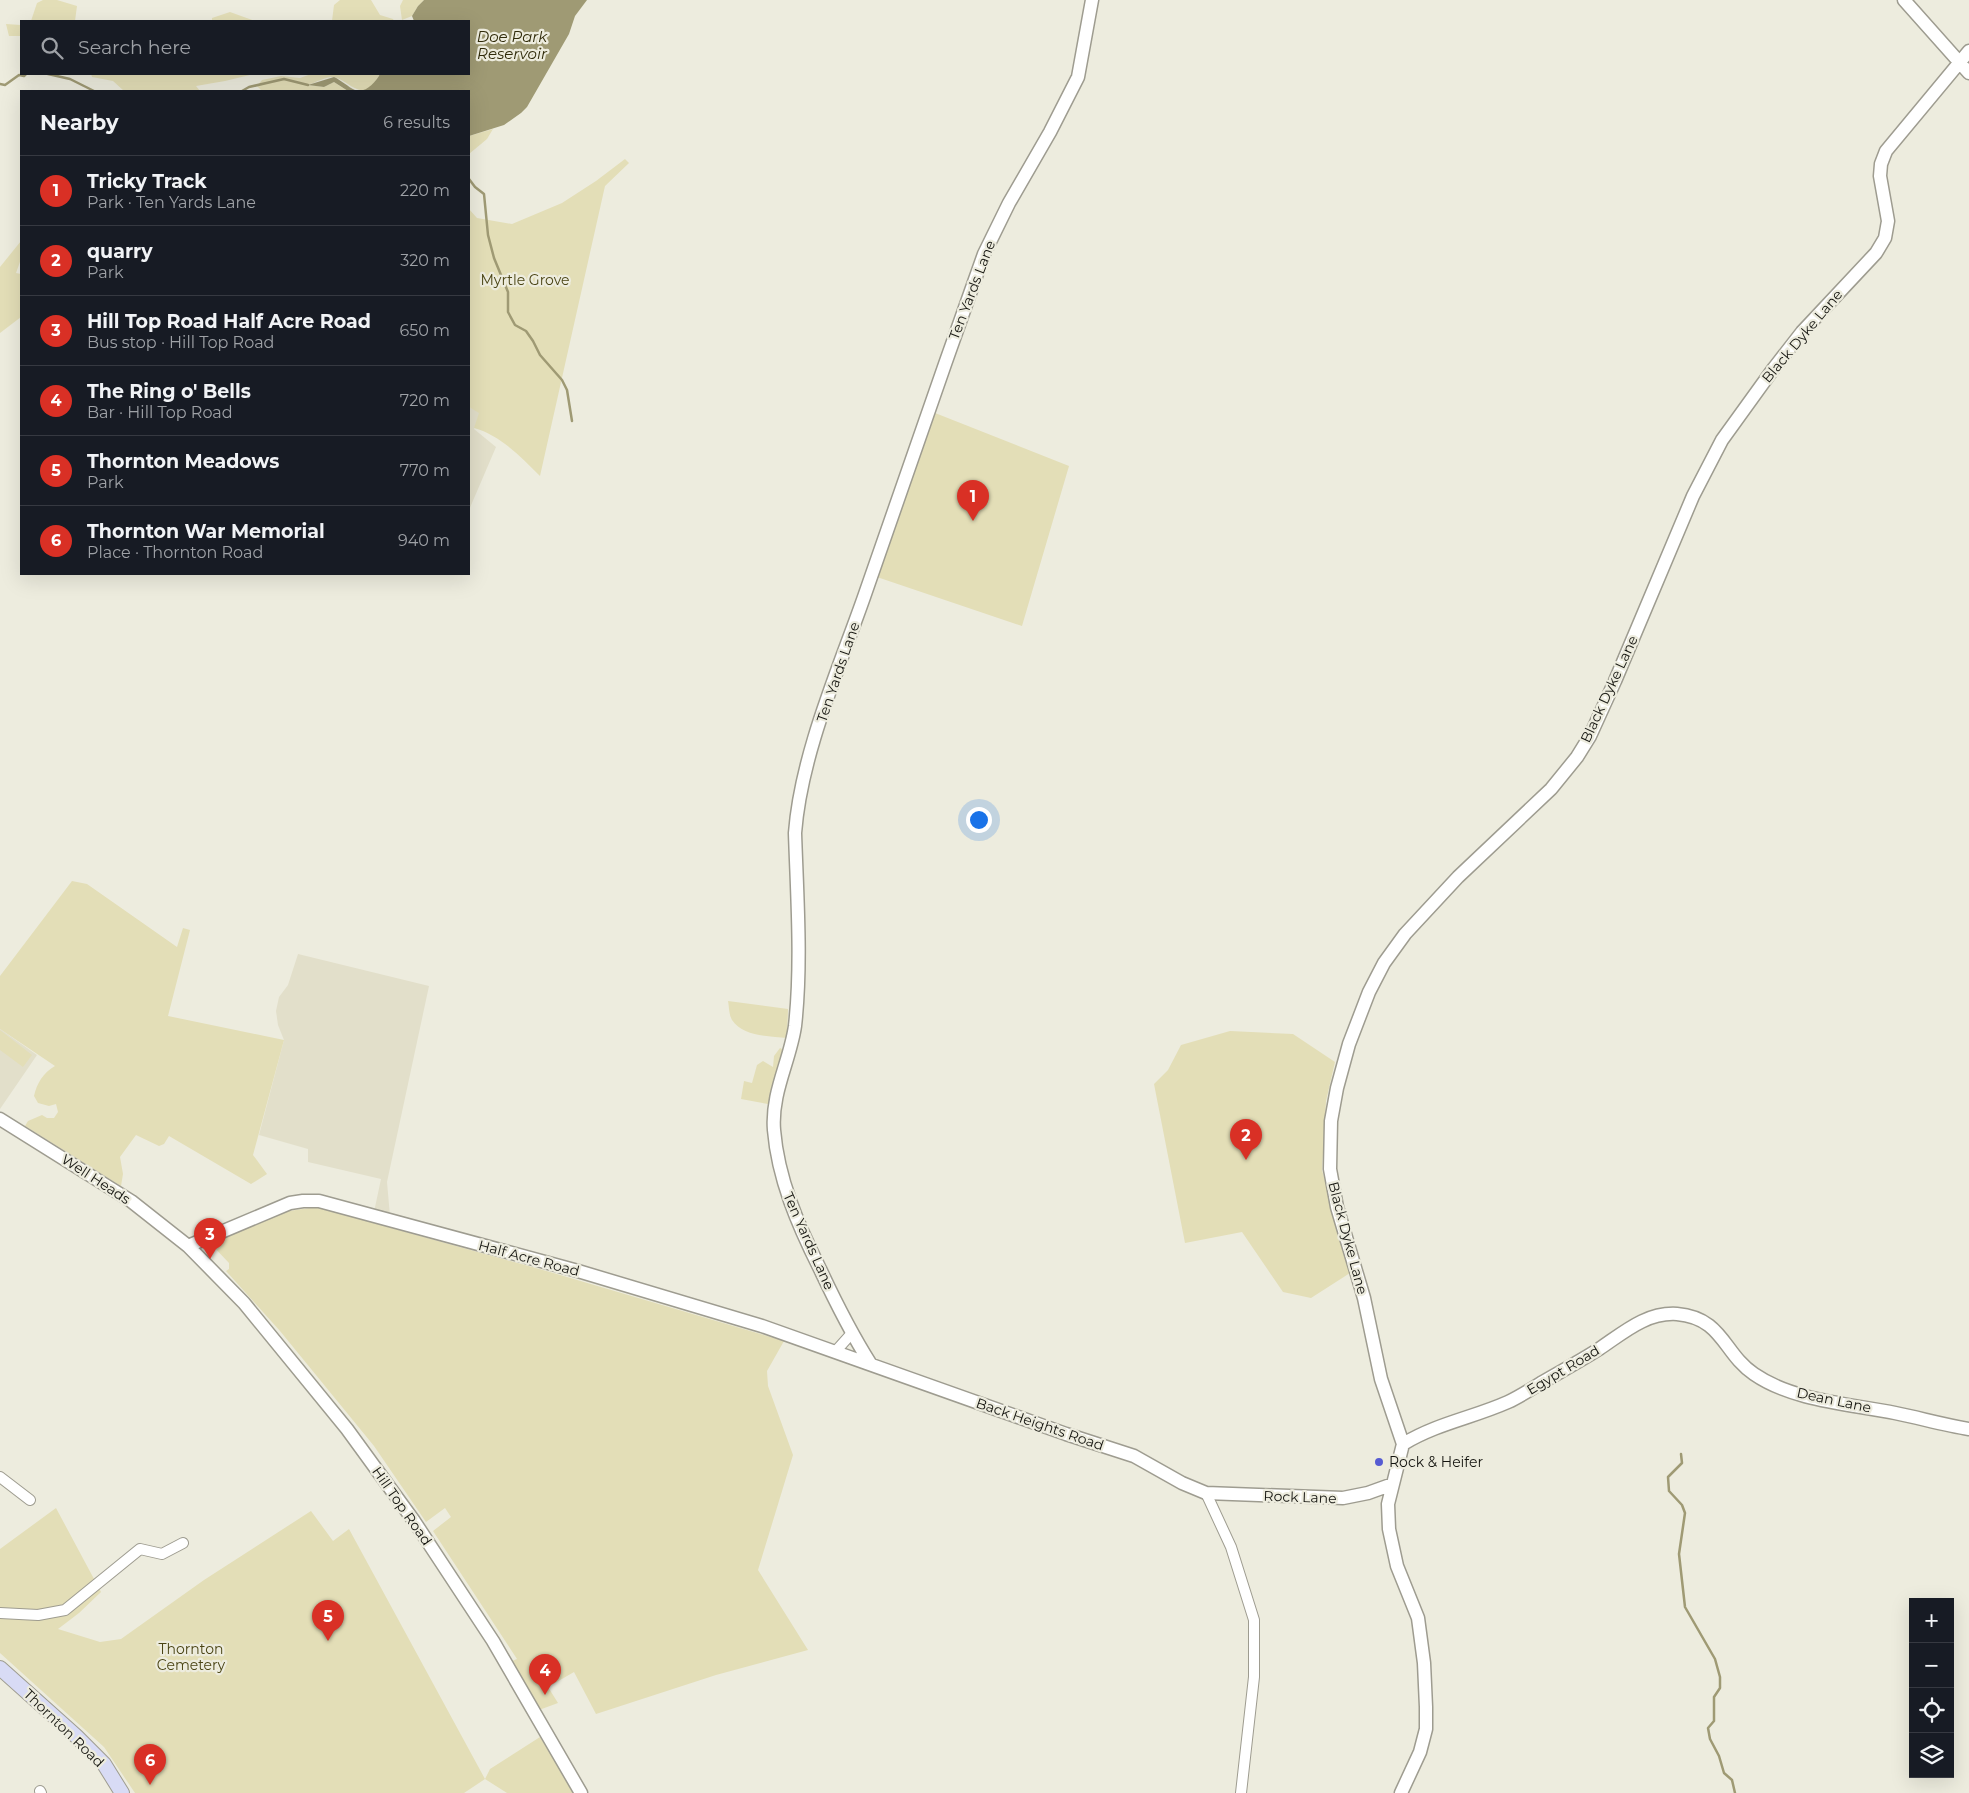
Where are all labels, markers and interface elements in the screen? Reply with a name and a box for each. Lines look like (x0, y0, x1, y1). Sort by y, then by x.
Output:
search box (20, 20, 470, 75)
water label: Doe Park Reservoir (477, 27, 548, 63)
icon: search (38, 34, 66, 62)
text: Search here (78, 36, 191, 59)
text: Nearby (40, 110, 119, 135)
text: 6 results (383, 113, 450, 132)
text: Tricky Track (87, 170, 207, 193)
text: 1 (53, 181, 59, 200)
text: 220 m (400, 181, 450, 200)
text: Park · Ten Yards Lane (87, 193, 256, 212)
street label: Ten Yards Lane (945, 238, 999, 342)
text: quarry (87, 240, 153, 263)
text: 2 (51, 251, 61, 270)
text: 320 m (400, 251, 450, 270)
text: Park (87, 263, 124, 282)
park label: Myrtle Grove (480, 271, 570, 289)
street label: Black Dyke Lane (1758, 286, 1846, 386)
text: Hill Top Road Half Acre Road (87, 310, 371, 333)
text: 3 (51, 321, 61, 340)
text: 650 m (399, 321, 450, 340)
text: Bus stop · Hill Top Road (87, 333, 274, 352)
text: The Ring o' Bells (87, 380, 251, 403)
text: 4 (50, 391, 62, 410)
text: 720 m (400, 391, 450, 410)
text: Bar · Hill Top Road (87, 403, 233, 422)
text: Thornton Meadows (87, 450, 279, 473)
text: 5 (51, 461, 61, 480)
text: 770 m (400, 461, 450, 480)
text: Park (87, 473, 124, 492)
pin: 1 (957, 480, 989, 521)
text: Thornton War Memorial (87, 520, 325, 543)
text: 6 (51, 531, 61, 550)
text: 940 m (398, 531, 450, 550)
text: Place · Thornton Road (87, 543, 263, 562)
street label: Ten Yards Lane (812, 619, 864, 725)
street label: Black Dyke Lane (1576, 633, 1642, 745)
your location (966, 807, 992, 833)
pin: 2 (1230, 1119, 1262, 1160)
street label: Well Heads (58, 1150, 134, 1208)
street label: Black Dyke Lane (1324, 1180, 1372, 1296)
street label: Ten Yards Lane (779, 1189, 839, 1293)
pin: 3 (194, 1218, 226, 1259)
street label: Half Acre Road (477, 1236, 581, 1280)
street label: Egypt Road (1523, 1341, 1603, 1399)
street label: Dean Lane (1795, 1383, 1873, 1417)
street label: Back Heights Road (974, 1394, 1106, 1454)
place label: Rock & Heifer (1389, 1453, 1483, 1471)
marker: Rock & Heifer (1373, 1456, 1385, 1468)
street label: Hill Top Road (368, 1463, 436, 1549)
street label: Rock Lane (1263, 1487, 1337, 1507)
map controls (1909, 1598, 1954, 1778)
button: + (1909, 1598, 1954, 1643)
pin: 5 (312, 1600, 344, 1641)
park label: Thornton Cemetery (157, 1640, 226, 1674)
button: − (1909, 1643, 1954, 1688)
pin: 4 (529, 1654, 561, 1695)
street label: Thornton Road (20, 1685, 108, 1771)
button: locate (1909, 1688, 1954, 1733)
button: layers (1909, 1733, 1954, 1778)
pin: 6 (134, 1744, 166, 1785)

